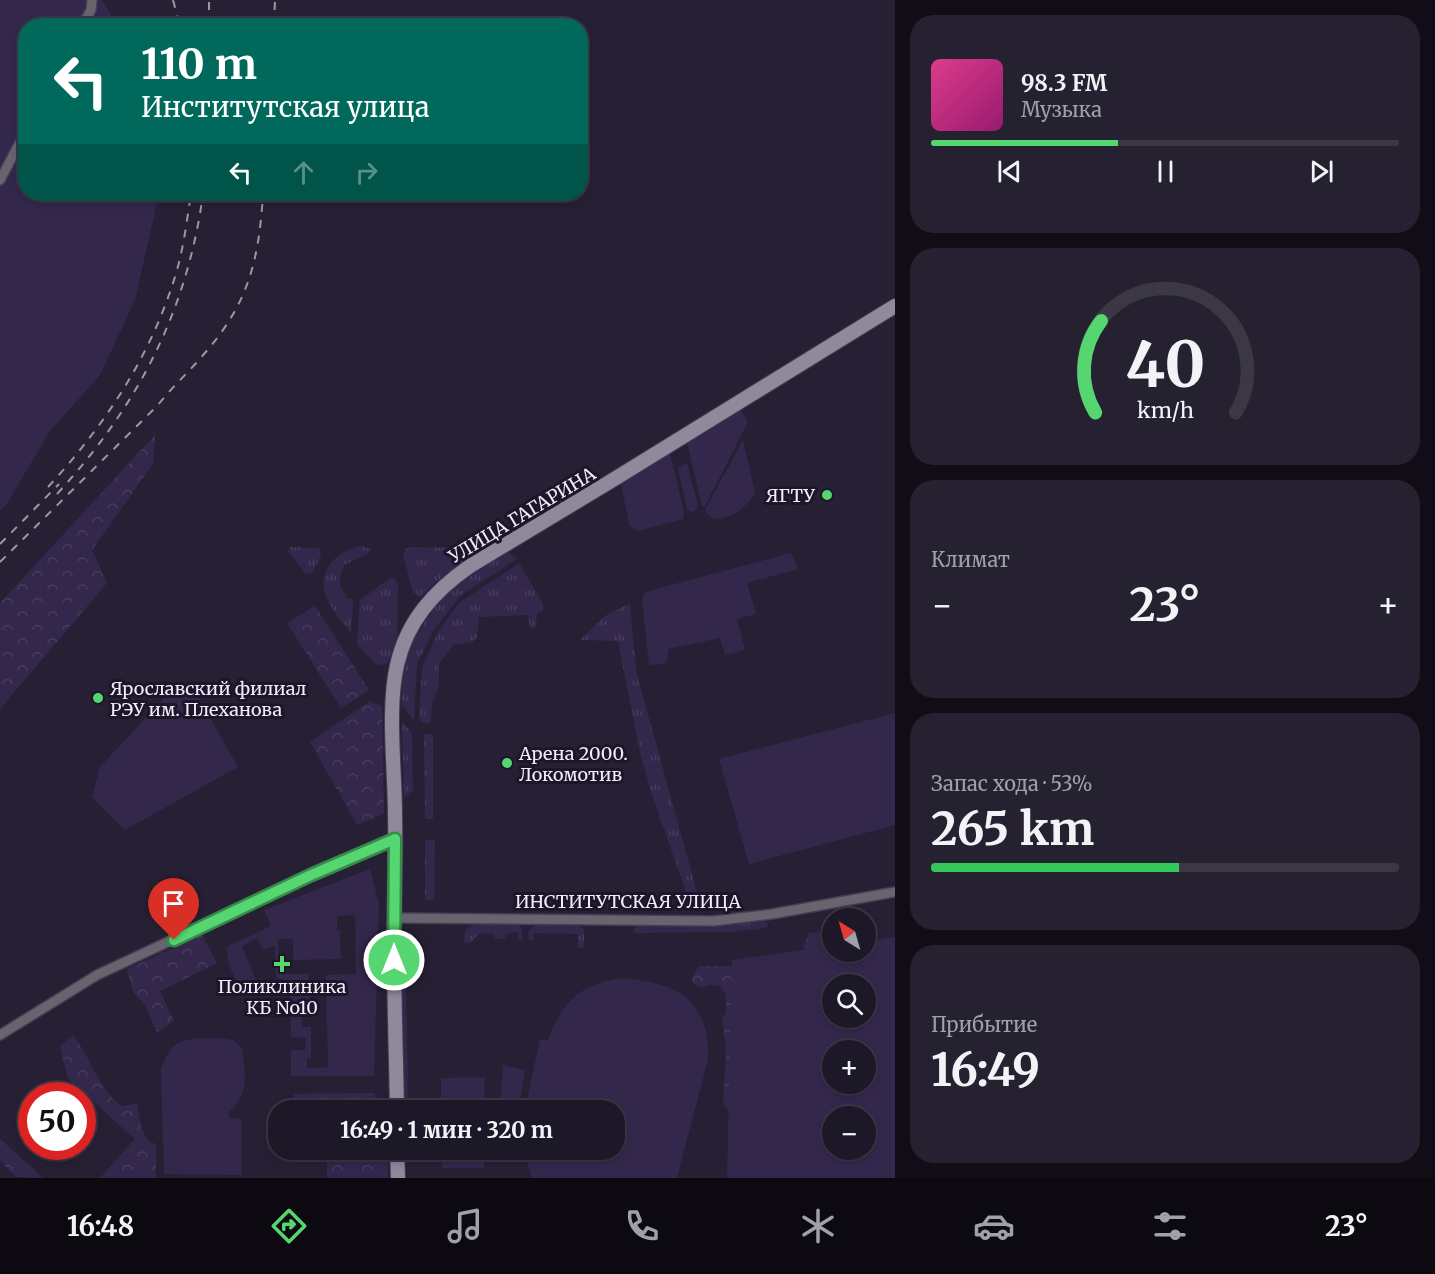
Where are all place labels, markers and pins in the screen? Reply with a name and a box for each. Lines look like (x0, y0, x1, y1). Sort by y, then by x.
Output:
place label: ЯГТУ (766, 484, 816, 507)
marker: ЯГТУ (820, 488, 834, 502)
place label: Ярославский филиал РЭУ им. Плеханова (110, 677, 307, 721)
marker: Ярославский филиал РЭУ им. Плеханова (91, 691, 105, 705)
place label: Арена 2000. Локомотив (518, 742, 628, 786)
marker: Арена 2000. Локомотив (500, 756, 514, 770)
pin (148, 878, 199, 940)
marker: Поликлиника КБ No10 (273, 955, 291, 973)
place label: Поликлиника КБ No10 (218, 975, 346, 1019)

